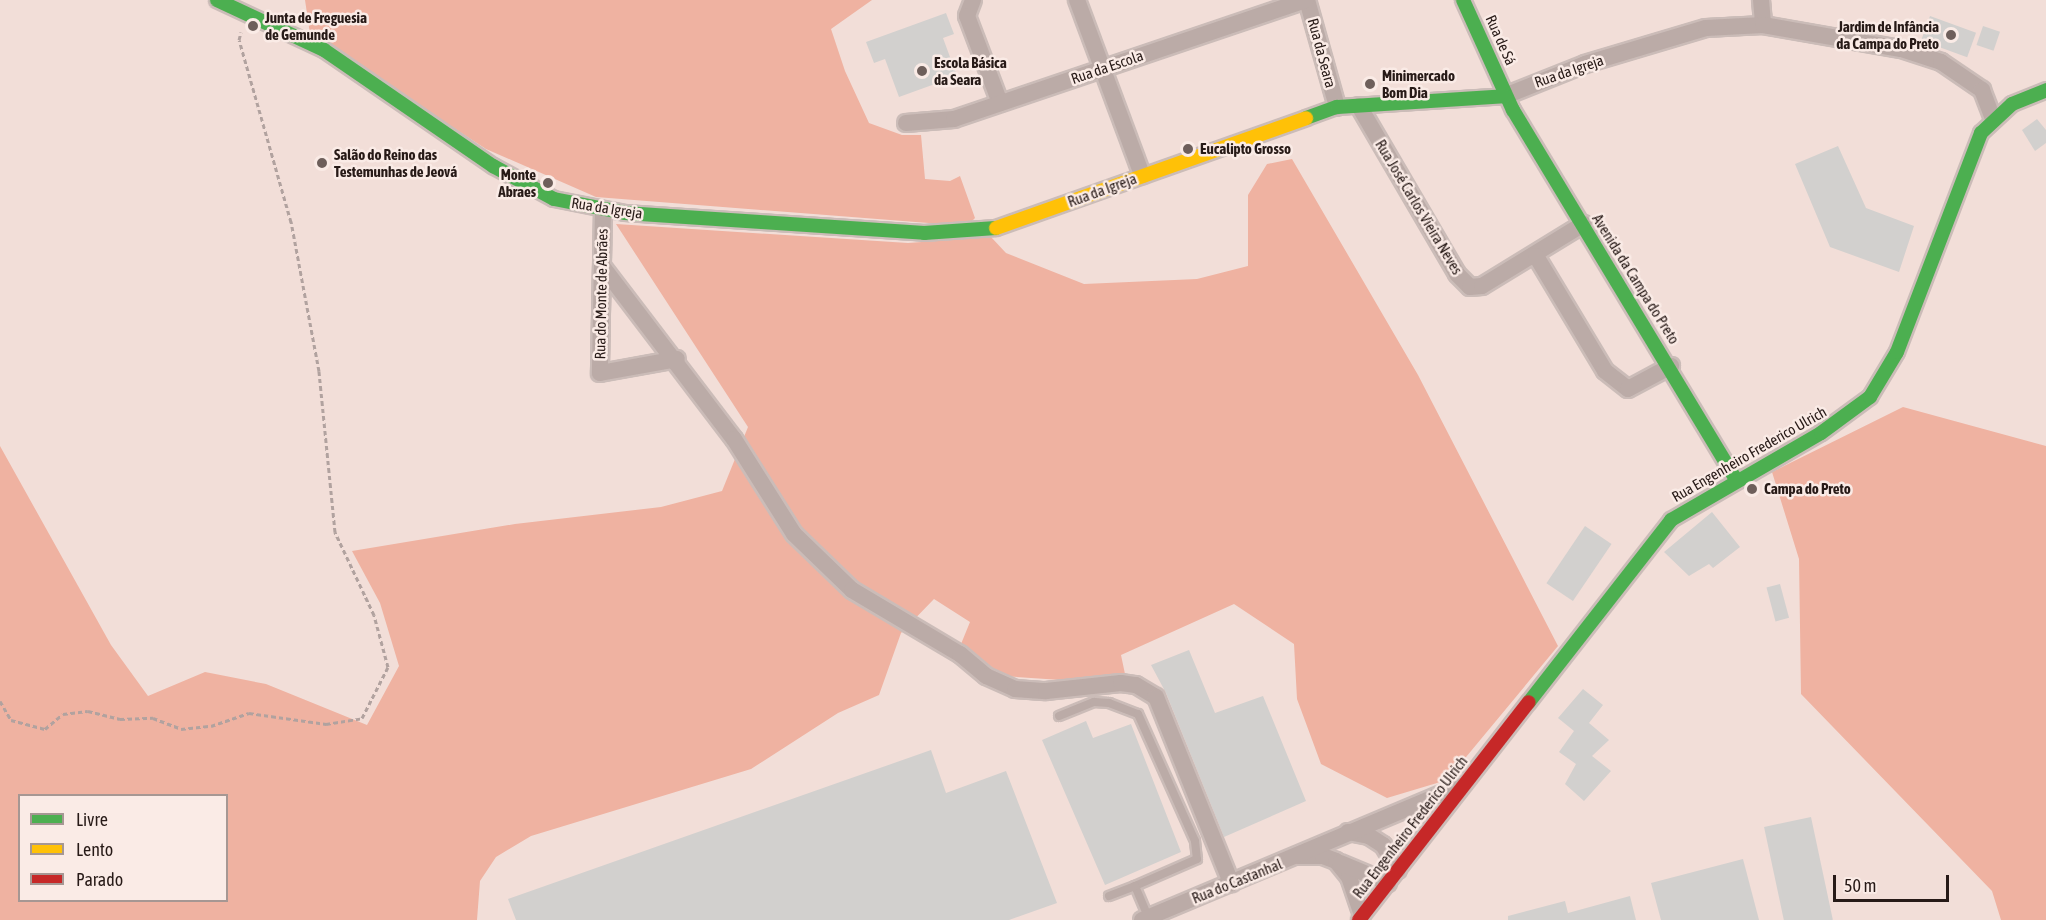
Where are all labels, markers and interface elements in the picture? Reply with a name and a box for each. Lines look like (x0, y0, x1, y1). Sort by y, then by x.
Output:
place label: Junta de Freguesia de Gemunde (265, 8, 367, 43)
street label: Rua de Sá (1482, 12, 1520, 68)
street label: Rua da Seara (1304, 16, 1340, 90)
place label: Jardim de Infância da Campa do Preto (1836, 17, 1939, 52)
marker: Junta de Freguesia de Gemunde (246, 19, 260, 33)
marker: Jardim de Infância da Campa do Preto (1944, 28, 1958, 42)
street label: Rua da Escola (1069, 46, 1145, 88)
street label: Rua da Igreja (1532, 51, 1606, 91)
place label: Escola Básica da Seara (934, 53, 1007, 88)
marker: Escola Básica da Seara (915, 64, 929, 78)
place label: Minimercado Bom Dia (1382, 66, 1455, 101)
marker: Minimercado Bom Dia (1363, 77, 1377, 91)
street label: Rua José Carlos Vieira Neves (1372, 136, 1466, 278)
place label: Eucalipto Grosso (1200, 140, 1291, 158)
marker: Eucalipto Grosso (1181, 142, 1195, 156)
place label: Salão do Reino das Testemunhas de Jeová (334, 145, 457, 180)
marker: Salão do Reino das Testemunhas de Jeová (315, 156, 329, 170)
place label: Monte Abraes (498, 165, 536, 200)
street label: Rua da Igreja (1065, 169, 1139, 211)
marker: Monte Abraes (541, 176, 555, 190)
street label: Rua da Igreja (570, 193, 644, 223)
street label: Avenida da Campa do Preto (1589, 211, 1683, 347)
street label: Rua do Monte de Abrães (591, 228, 611, 360)
street label: Rua Engenheiro Frederico Ulrich (1668, 402, 1830, 506)
place label: Campa do Preto (1764, 480, 1851, 498)
marker: Campa do Preto (1745, 482, 1759, 496)
street label: Rua Engenheiro Frederico Ulrich (1349, 752, 1471, 902)
legend (18, 794, 228, 902)
text: Livre (76, 809, 108, 830)
text: Lento (76, 839, 113, 860)
street label: Rua do Castanhal (1189, 855, 1285, 907)
scale bar (1836, 863, 1952, 901)
text: Parado (76, 869, 123, 890)
text: 50 m (1844, 875, 1876, 896)

